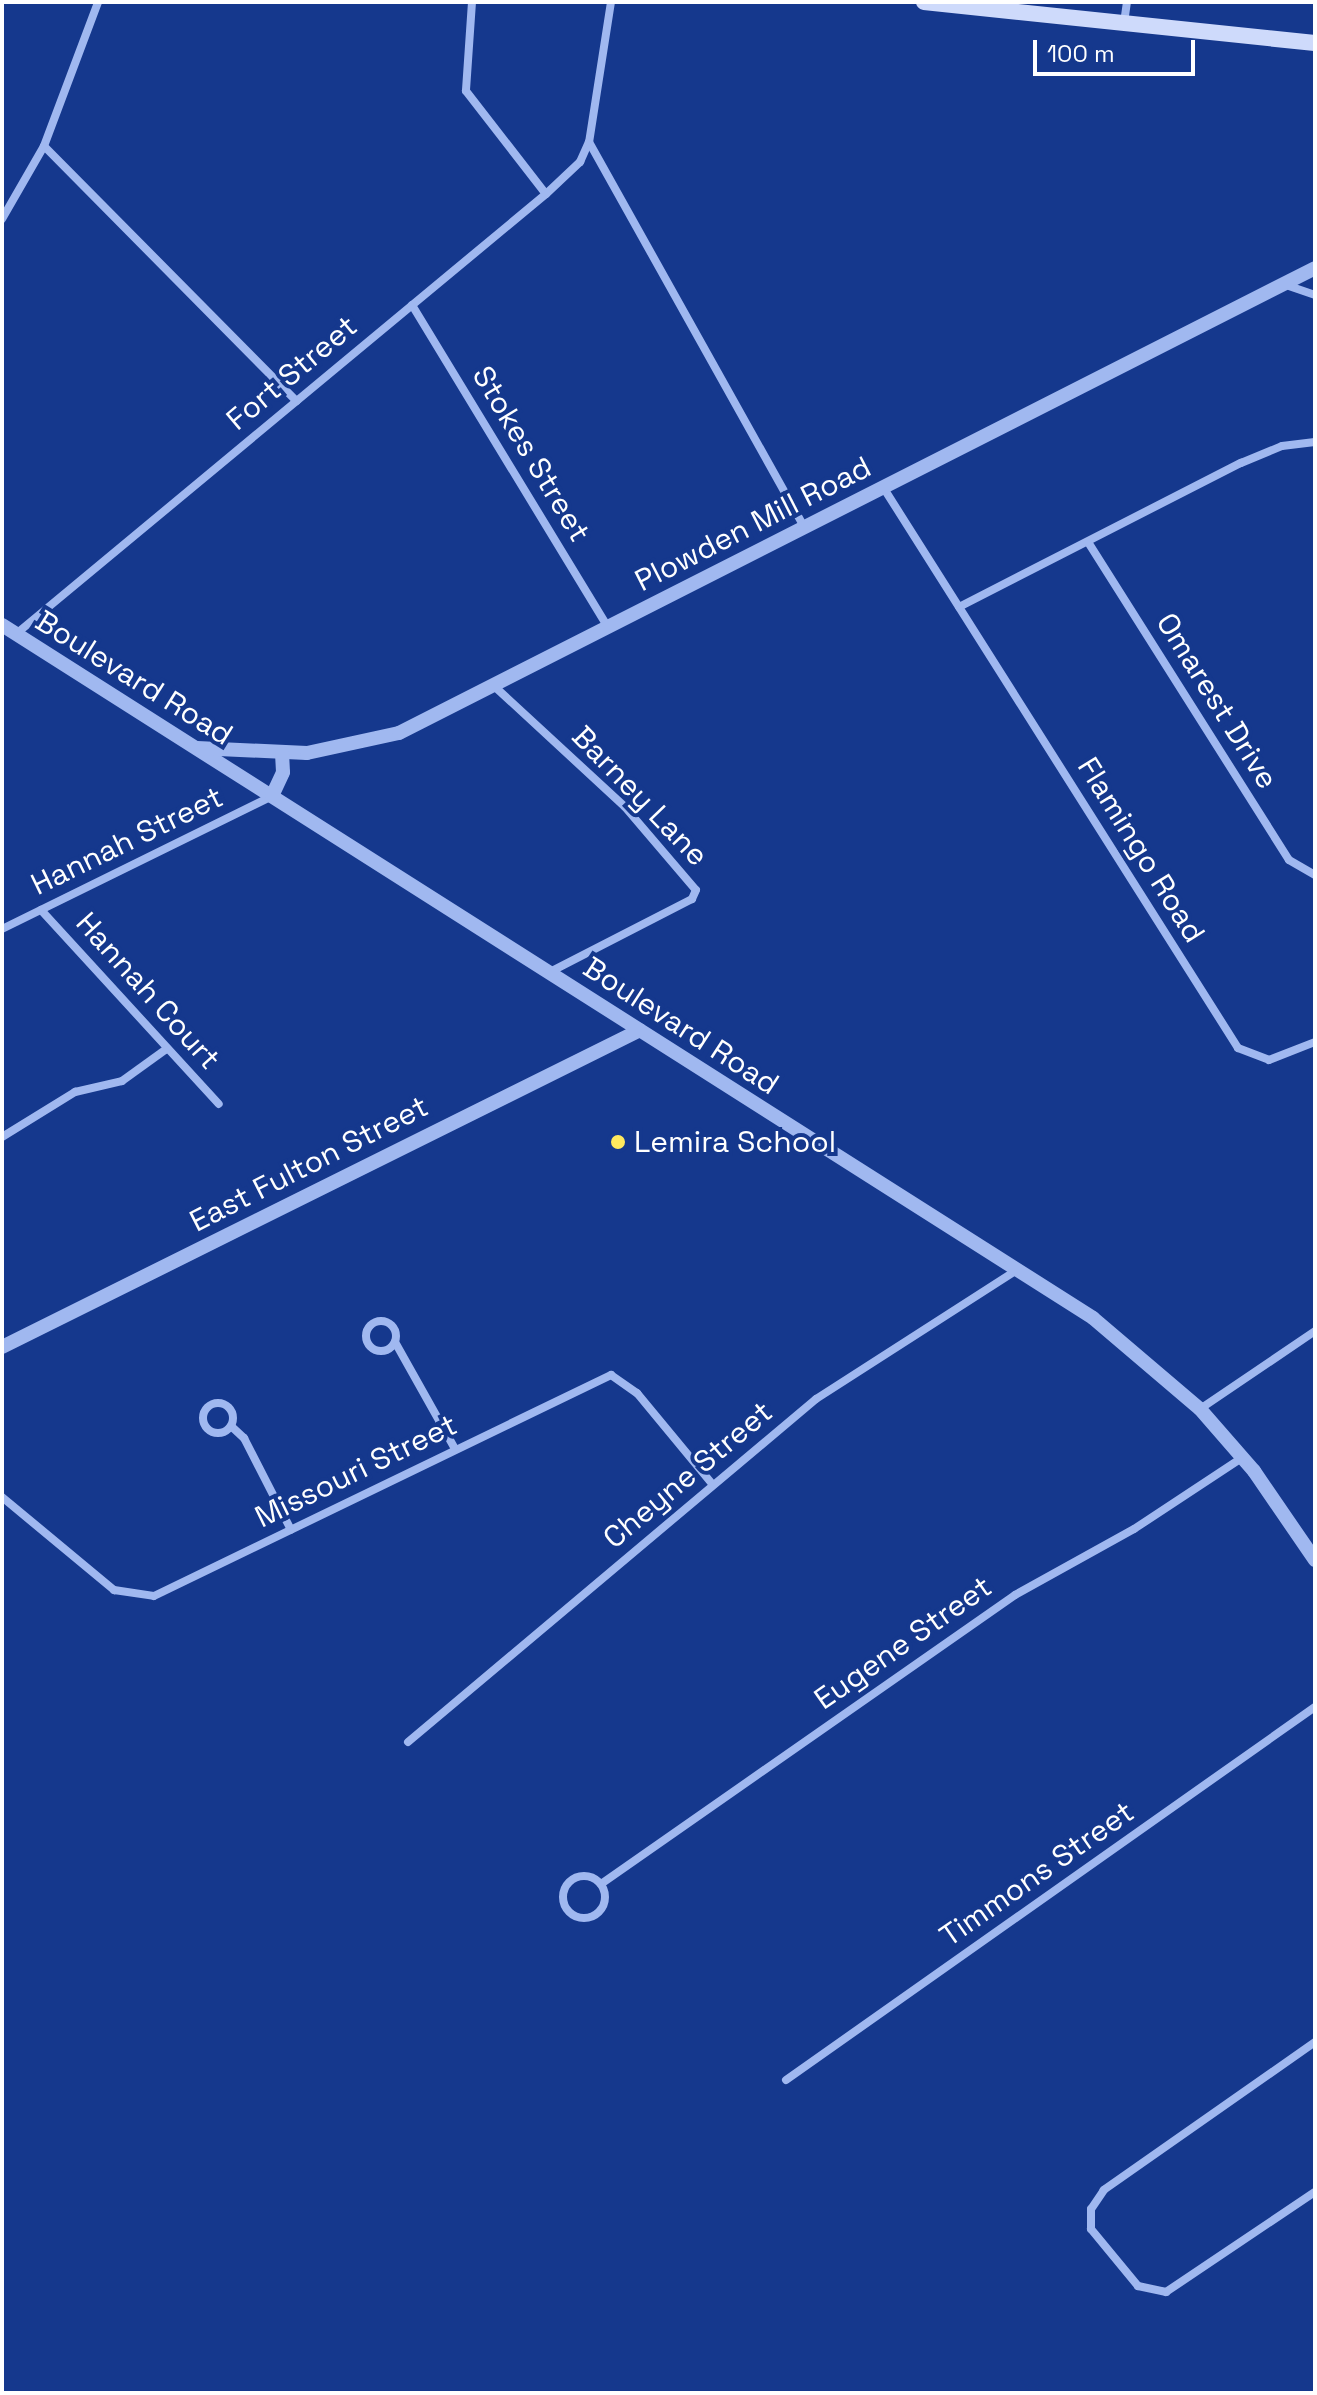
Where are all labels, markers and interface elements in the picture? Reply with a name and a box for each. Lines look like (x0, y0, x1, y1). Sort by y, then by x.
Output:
scale bar (1037, 24, 1199, 74)
text: 100 m (1047, 38, 1115, 69)
street label: Fort Street (220, 308, 364, 438)
street label: Stokes Street (464, 360, 598, 548)
street label: Plowden Mill Road (629, 449, 877, 599)
street label: Boulevard Road (29, 603, 239, 753)
street label: Omarest Drive (1149, 606, 1285, 796)
street label: Barney Lane (564, 719, 716, 873)
street label: Flamingo Road (1070, 751, 1212, 949)
street label: Hannah Street (25, 779, 229, 903)
street label: Hannah Court (68, 905, 228, 1077)
street label: Boulevard Road (577, 949, 785, 1103)
street label: East Fulton Street (184, 1088, 434, 1240)
place label: Lemira School (634, 1124, 836, 1160)
marker: Lemira School (609, 1133, 627, 1151)
street label: Cheyne Street (596, 1394, 780, 1556)
street label: Missouri Street (249, 1407, 463, 1535)
street label: Eugene Street (808, 1569, 998, 1717)
street label: Timmons Street (933, 1794, 1141, 1954)

